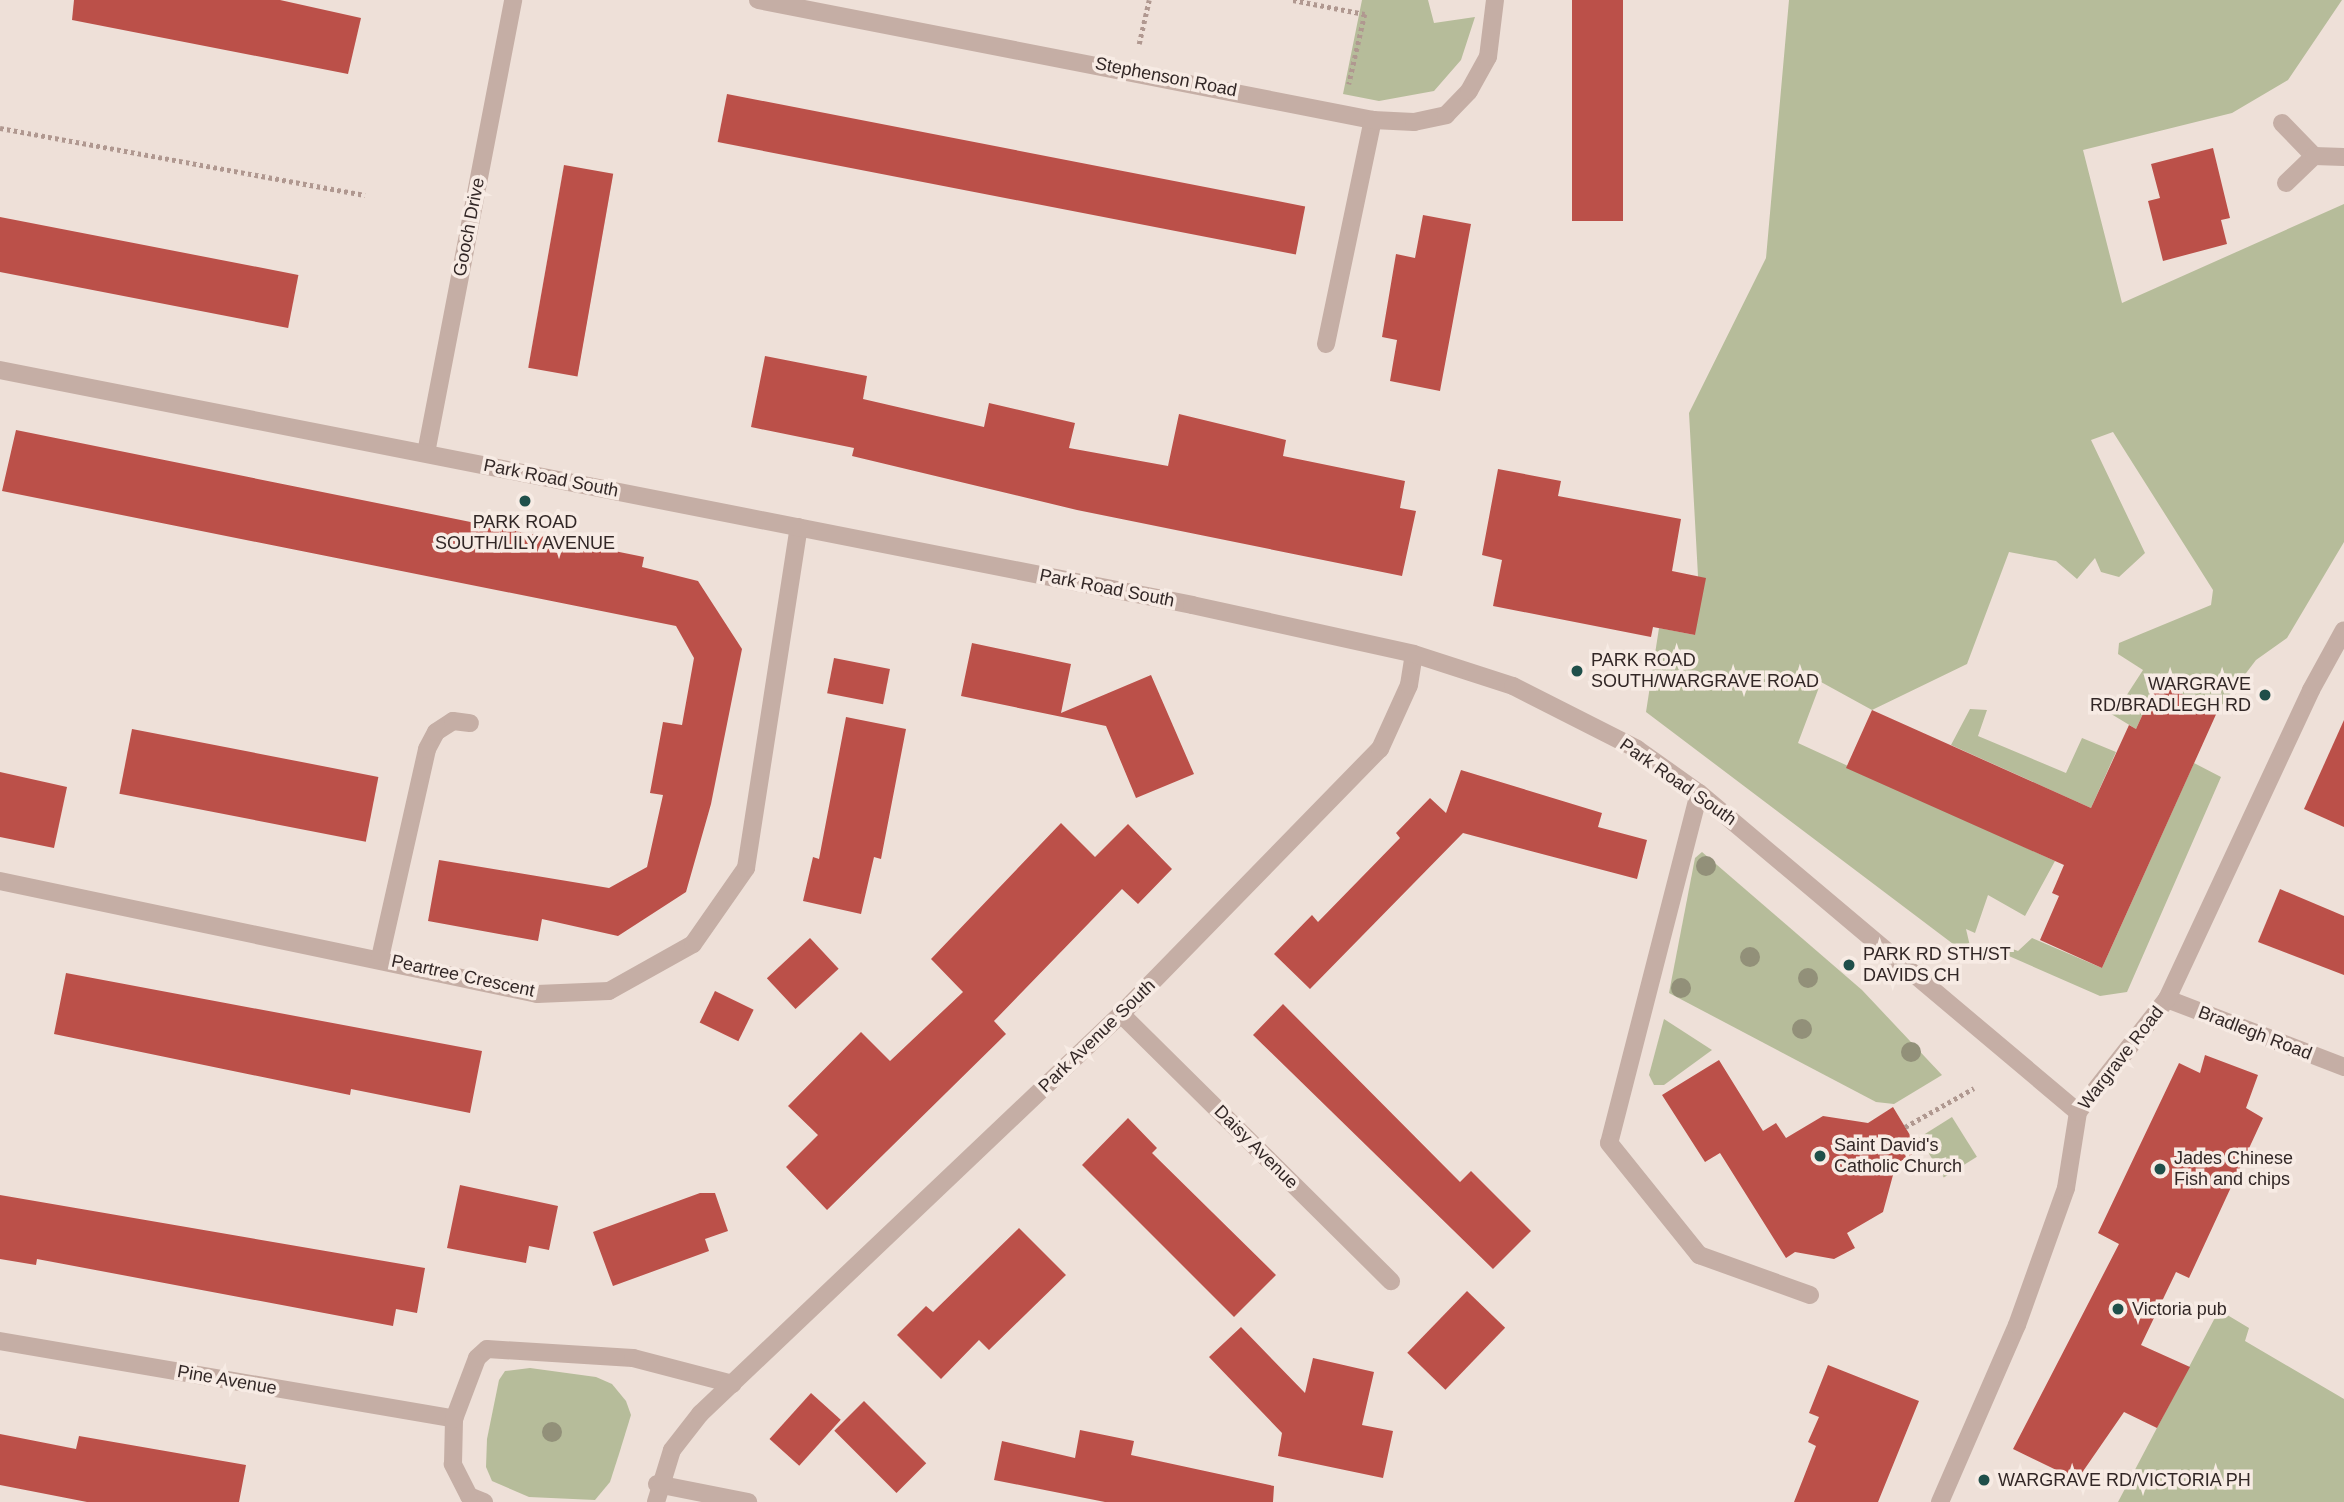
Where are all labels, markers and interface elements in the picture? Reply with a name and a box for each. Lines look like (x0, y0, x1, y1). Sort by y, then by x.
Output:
street label: Stephenson Road (1093, 53, 1239, 101)
street label: Gooch Drive (449, 176, 489, 278)
street label: Park Road South (482, 454, 620, 502)
marker: PARK ROAD SOUTH/LILY AVENUE (517, 493, 533, 509)
place label: PARK ROAD SOUTH/LILY AVENUE (434, 512, 616, 554)
street label: Park Road South (1038, 564, 1176, 612)
place label: PARK ROAD SOUTH/WARGRAVE ROAD (1591, 650, 1819, 692)
marker: PARK ROAD SOUTH/WARGRAVE ROAD (1569, 663, 1585, 679)
place label: WARGRAVE RD/BRADLEGH RD (2090, 674, 2251, 716)
marker: WARGRAVE RD/BRADLEGH RD (2257, 687, 2273, 703)
street label: Park Road South (1616, 734, 1740, 830)
place label: PARK RD STH/ST DAVIDS CH (1863, 944, 2011, 986)
street label: Peartree Crescent (389, 950, 537, 1002)
marker: PARK RD STH/ST DAVIDS CH (1841, 957, 1857, 973)
street label: Park Avenue South (1034, 974, 1160, 1098)
street label: Bradlegh Road (2195, 1001, 2315, 1065)
street label: Wargrave Road (2074, 1002, 2168, 1114)
street label: Daisy Avenue (1209, 1100, 1303, 1194)
place label: Saint David's Catholic Church (1834, 1135, 1962, 1178)
marker: Saint David's Catholic Church (1812, 1148, 1828, 1164)
place label: Jades Chinese Fish and chips (2174, 1148, 2293, 1190)
marker: Jades Chinese Fish and chips (2152, 1161, 2168, 1177)
place label: Victoria pub (2132, 1298, 2227, 1320)
marker: Victoria pub (2110, 1301, 2126, 1317)
street label: Pine Avenue (175, 1361, 279, 1399)
place label: WARGRAVE RD/VICTORIA PH (1998, 1469, 2252, 1491)
marker: WARGRAVE RD/VICTORIA PH (1976, 1472, 1992, 1488)

